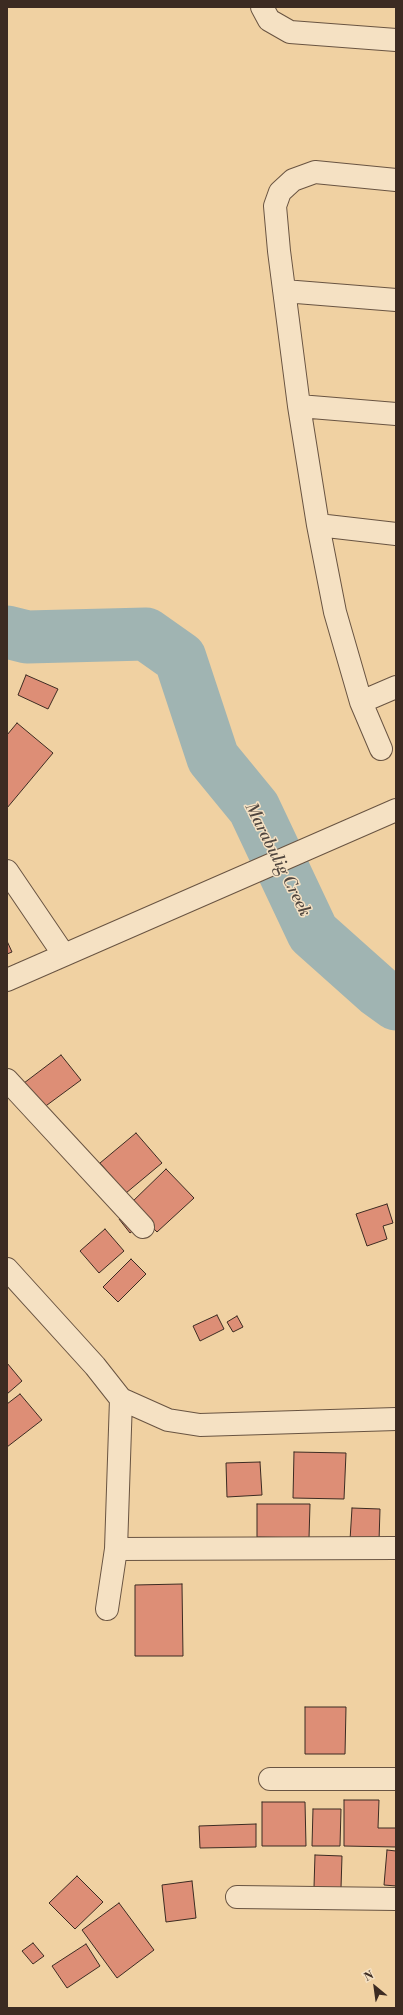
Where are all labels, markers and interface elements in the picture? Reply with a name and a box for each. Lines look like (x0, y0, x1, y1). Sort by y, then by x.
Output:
water label: Marabulig Creek (239, 799, 315, 921)
north arrow (355, 1967, 395, 2007)
text: N (362, 1968, 376, 1985)

